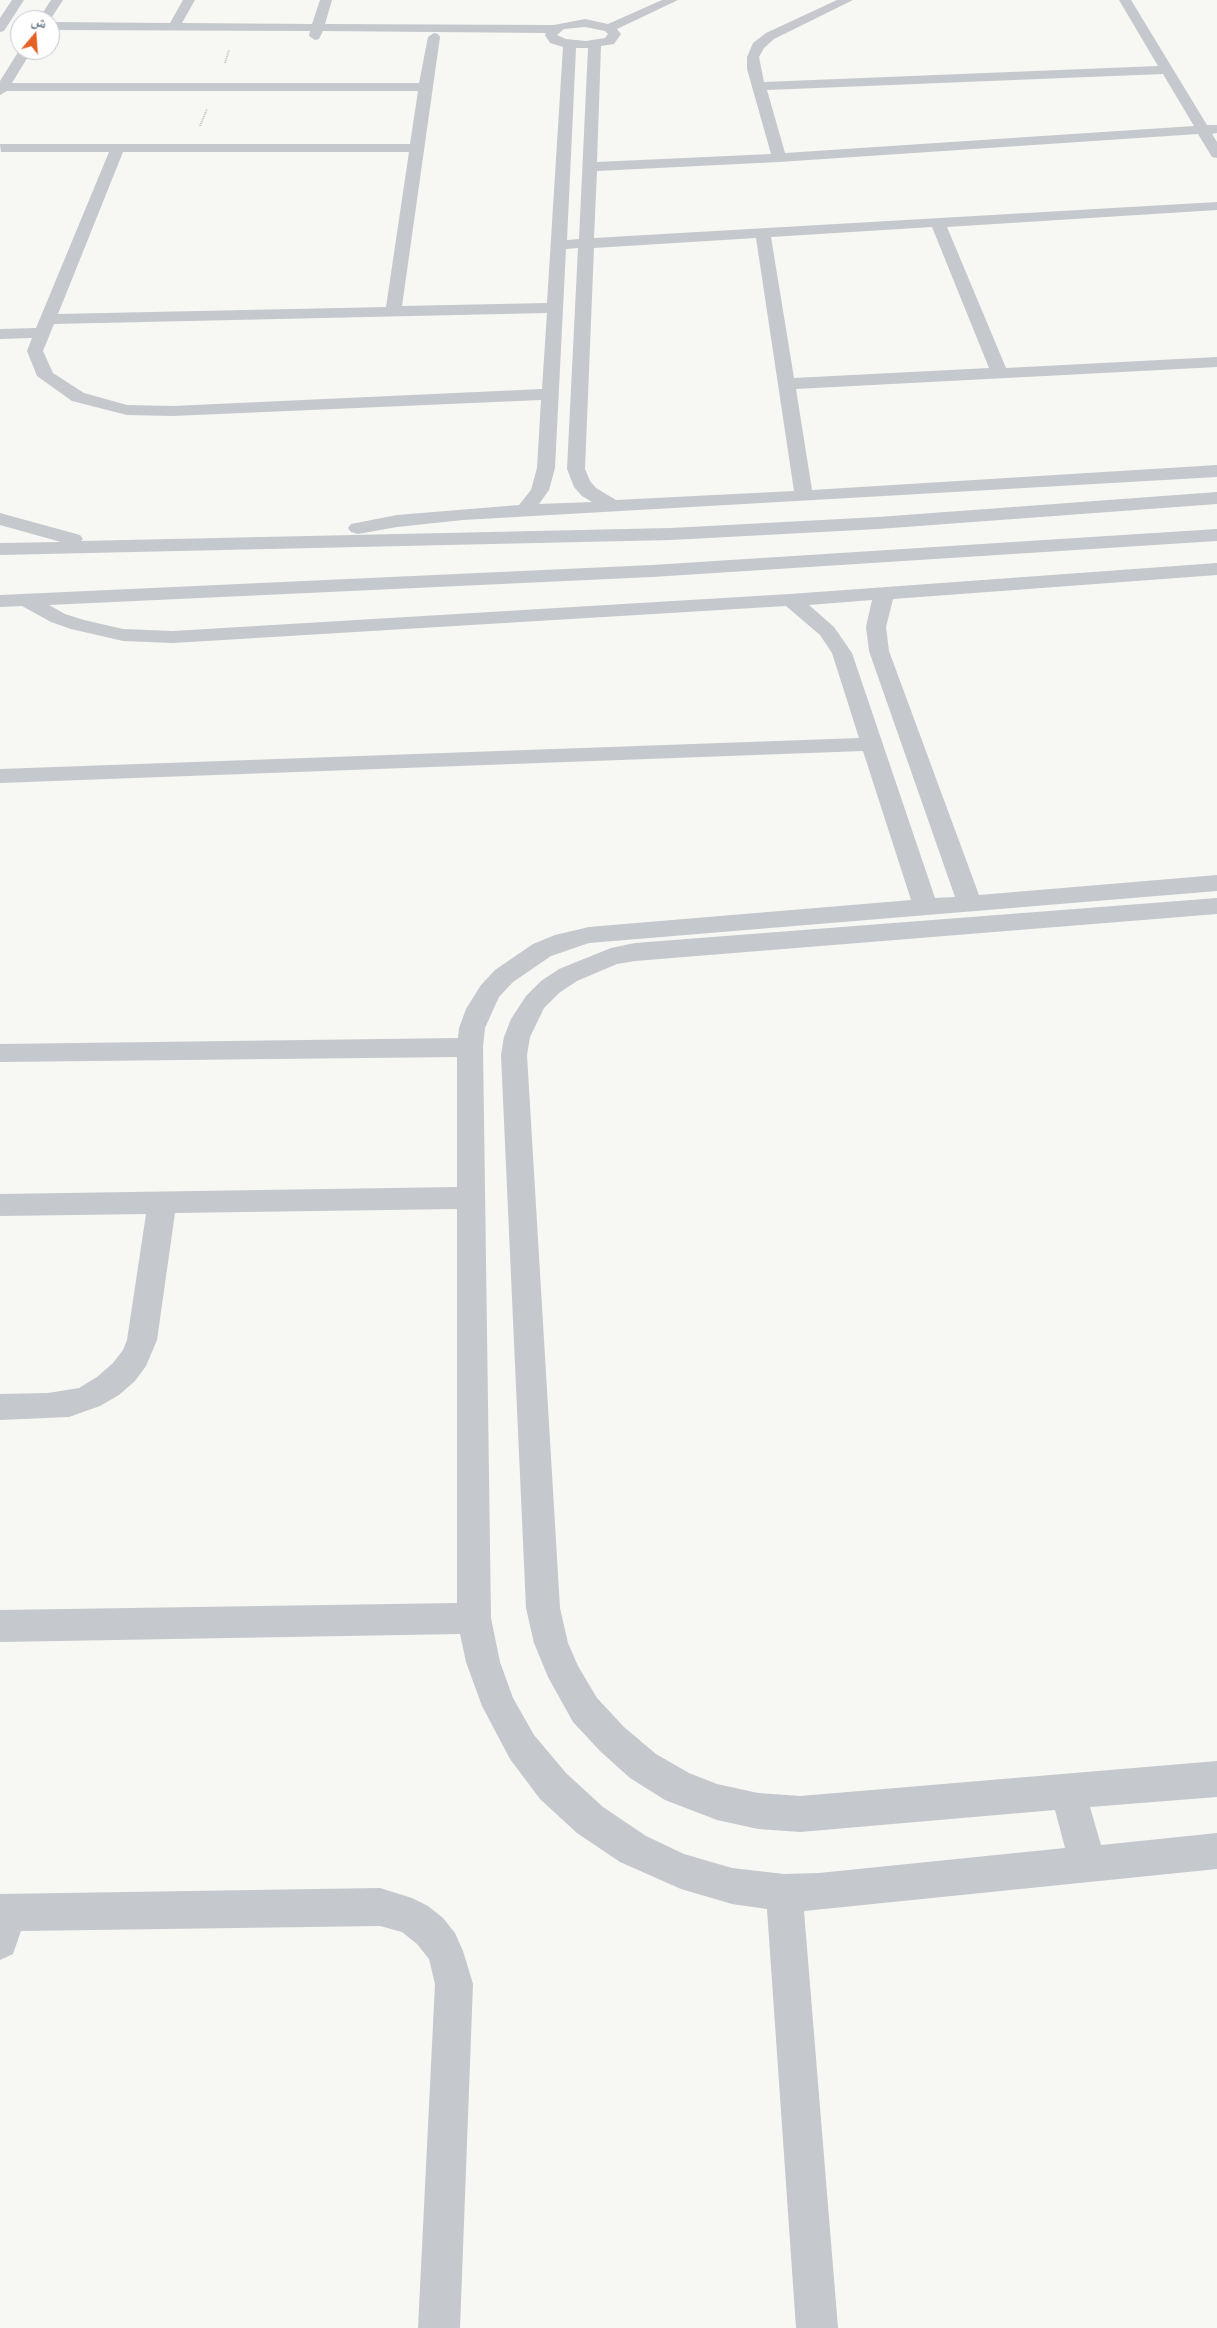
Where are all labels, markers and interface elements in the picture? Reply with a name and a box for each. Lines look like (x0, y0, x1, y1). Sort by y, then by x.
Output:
north arrow (10, 10, 60, 60)
text: ش (30, 12, 49, 32)

